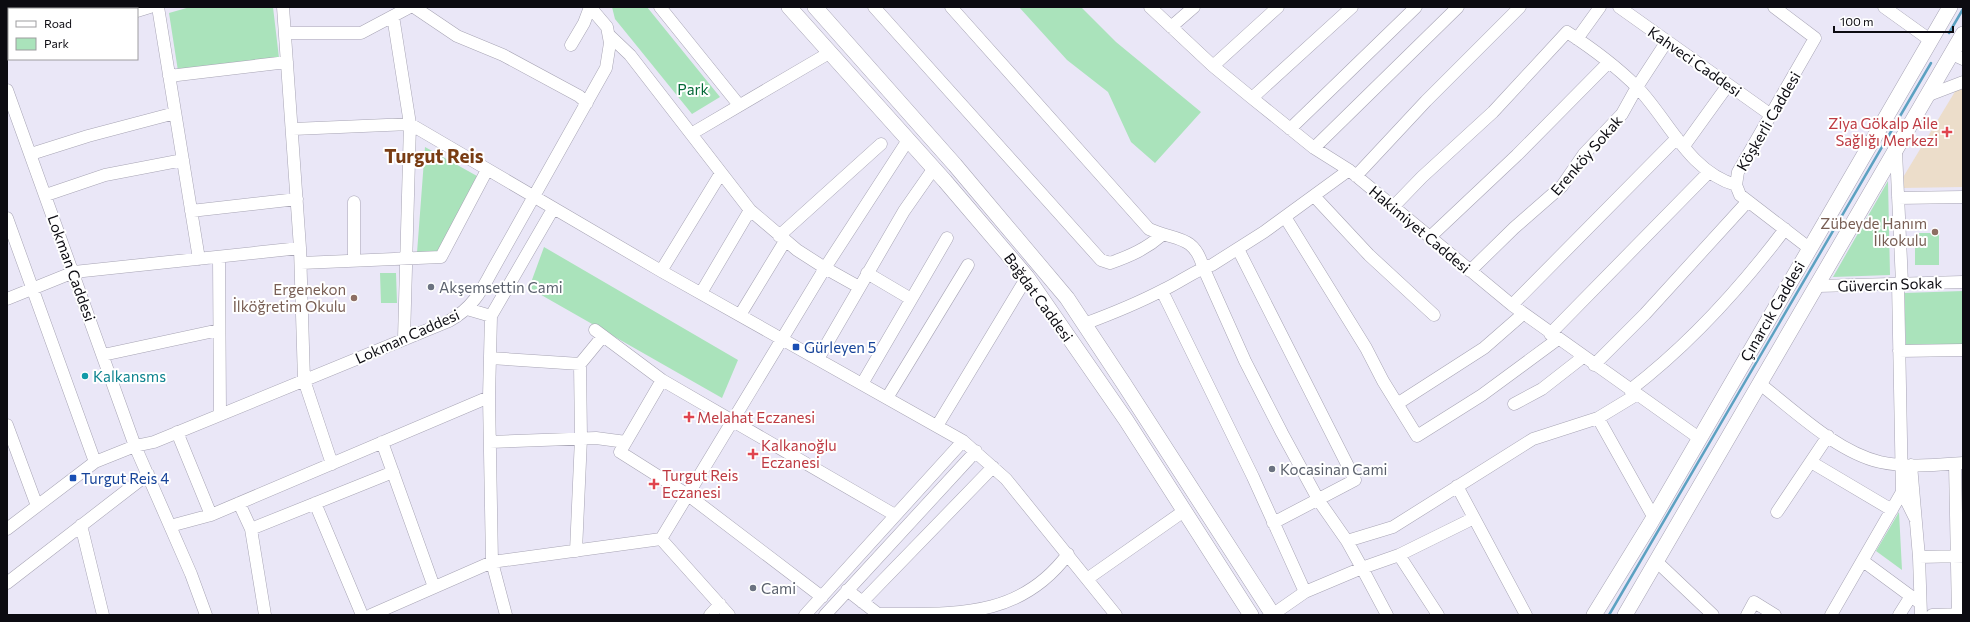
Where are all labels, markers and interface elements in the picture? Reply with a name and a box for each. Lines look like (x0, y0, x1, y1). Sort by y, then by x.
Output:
legend (8, 8, 138, 60)
scale bar (1834, 8, 1953, 34)
text: 100 m (1840, 14, 1874, 28)
text: Road (44, 16, 72, 30)
street label: Kahveci Caddesi (1645, 22, 1745, 100)
text: Park (44, 36, 70, 50)
street label: Köşkerli Caddesi (1732, 68, 1804, 174)
park label: Park (677, 80, 709, 98)
street label: Erenköy Sokak (1546, 111, 1626, 199)
place label: Ziya Gökalp Aile Sağlığı Merkezi (1828, 114, 1938, 149)
marker: Ziya Gökalp Aile Sağlığı Merkezi (1941, 126, 1953, 138)
district label: Turgut Reis (384, 144, 484, 167)
street label: Hakimiyet Caddesi (1366, 181, 1474, 277)
street label: Lokman Caddesi (44, 212, 100, 324)
place label: Zübeyde Hanım İlkokulu (1820, 214, 1927, 249)
marker: Zübeyde Hanım İlkokulu (1930, 227, 1940, 237)
street label: Bağdat Caddesi (1001, 249, 1077, 345)
street label: Çınarcık Caddesi (1736, 258, 1808, 364)
street label: Güvercin Sokak (1837, 273, 1943, 295)
place label: Akşemsettin Cami (439, 278, 563, 296)
place label: Ergenekon İlköğretim Okulu (233, 280, 346, 315)
marker: Akşemsettin Cami (426, 282, 436, 292)
marker: Ergenekon İlköğretim Okulu (349, 293, 359, 303)
street label: Lokman Caddesi (352, 305, 462, 367)
place label: Gürleyen 5 (804, 338, 876, 356)
marker: Gürleyen 5 (791, 342, 801, 352)
place label: Kalkansms (93, 367, 166, 385)
marker: Kalkansms (80, 371, 90, 381)
place label: Melahat Eczanesi (697, 408, 815, 426)
marker: Melahat Eczanesi (684, 412, 694, 422)
place label: Kalkanoğlu Eczanesi (761, 436, 837, 471)
marker: Kalkanoğlu Eczanesi (748, 449, 758, 459)
place label: Kocasinan Cami (1280, 460, 1387, 478)
marker: Kocasinan Cami (1267, 464, 1277, 474)
place label: Turgut Reis Eczanesi (662, 466, 739, 501)
place label: Turgut Reis 4 (81, 469, 169, 487)
marker: Turgut Reis 4 (68, 473, 78, 483)
marker: Turgut Reis Eczanesi (649, 479, 659, 489)
place label: Cami (761, 579, 796, 597)
marker: Cami (748, 583, 758, 593)

